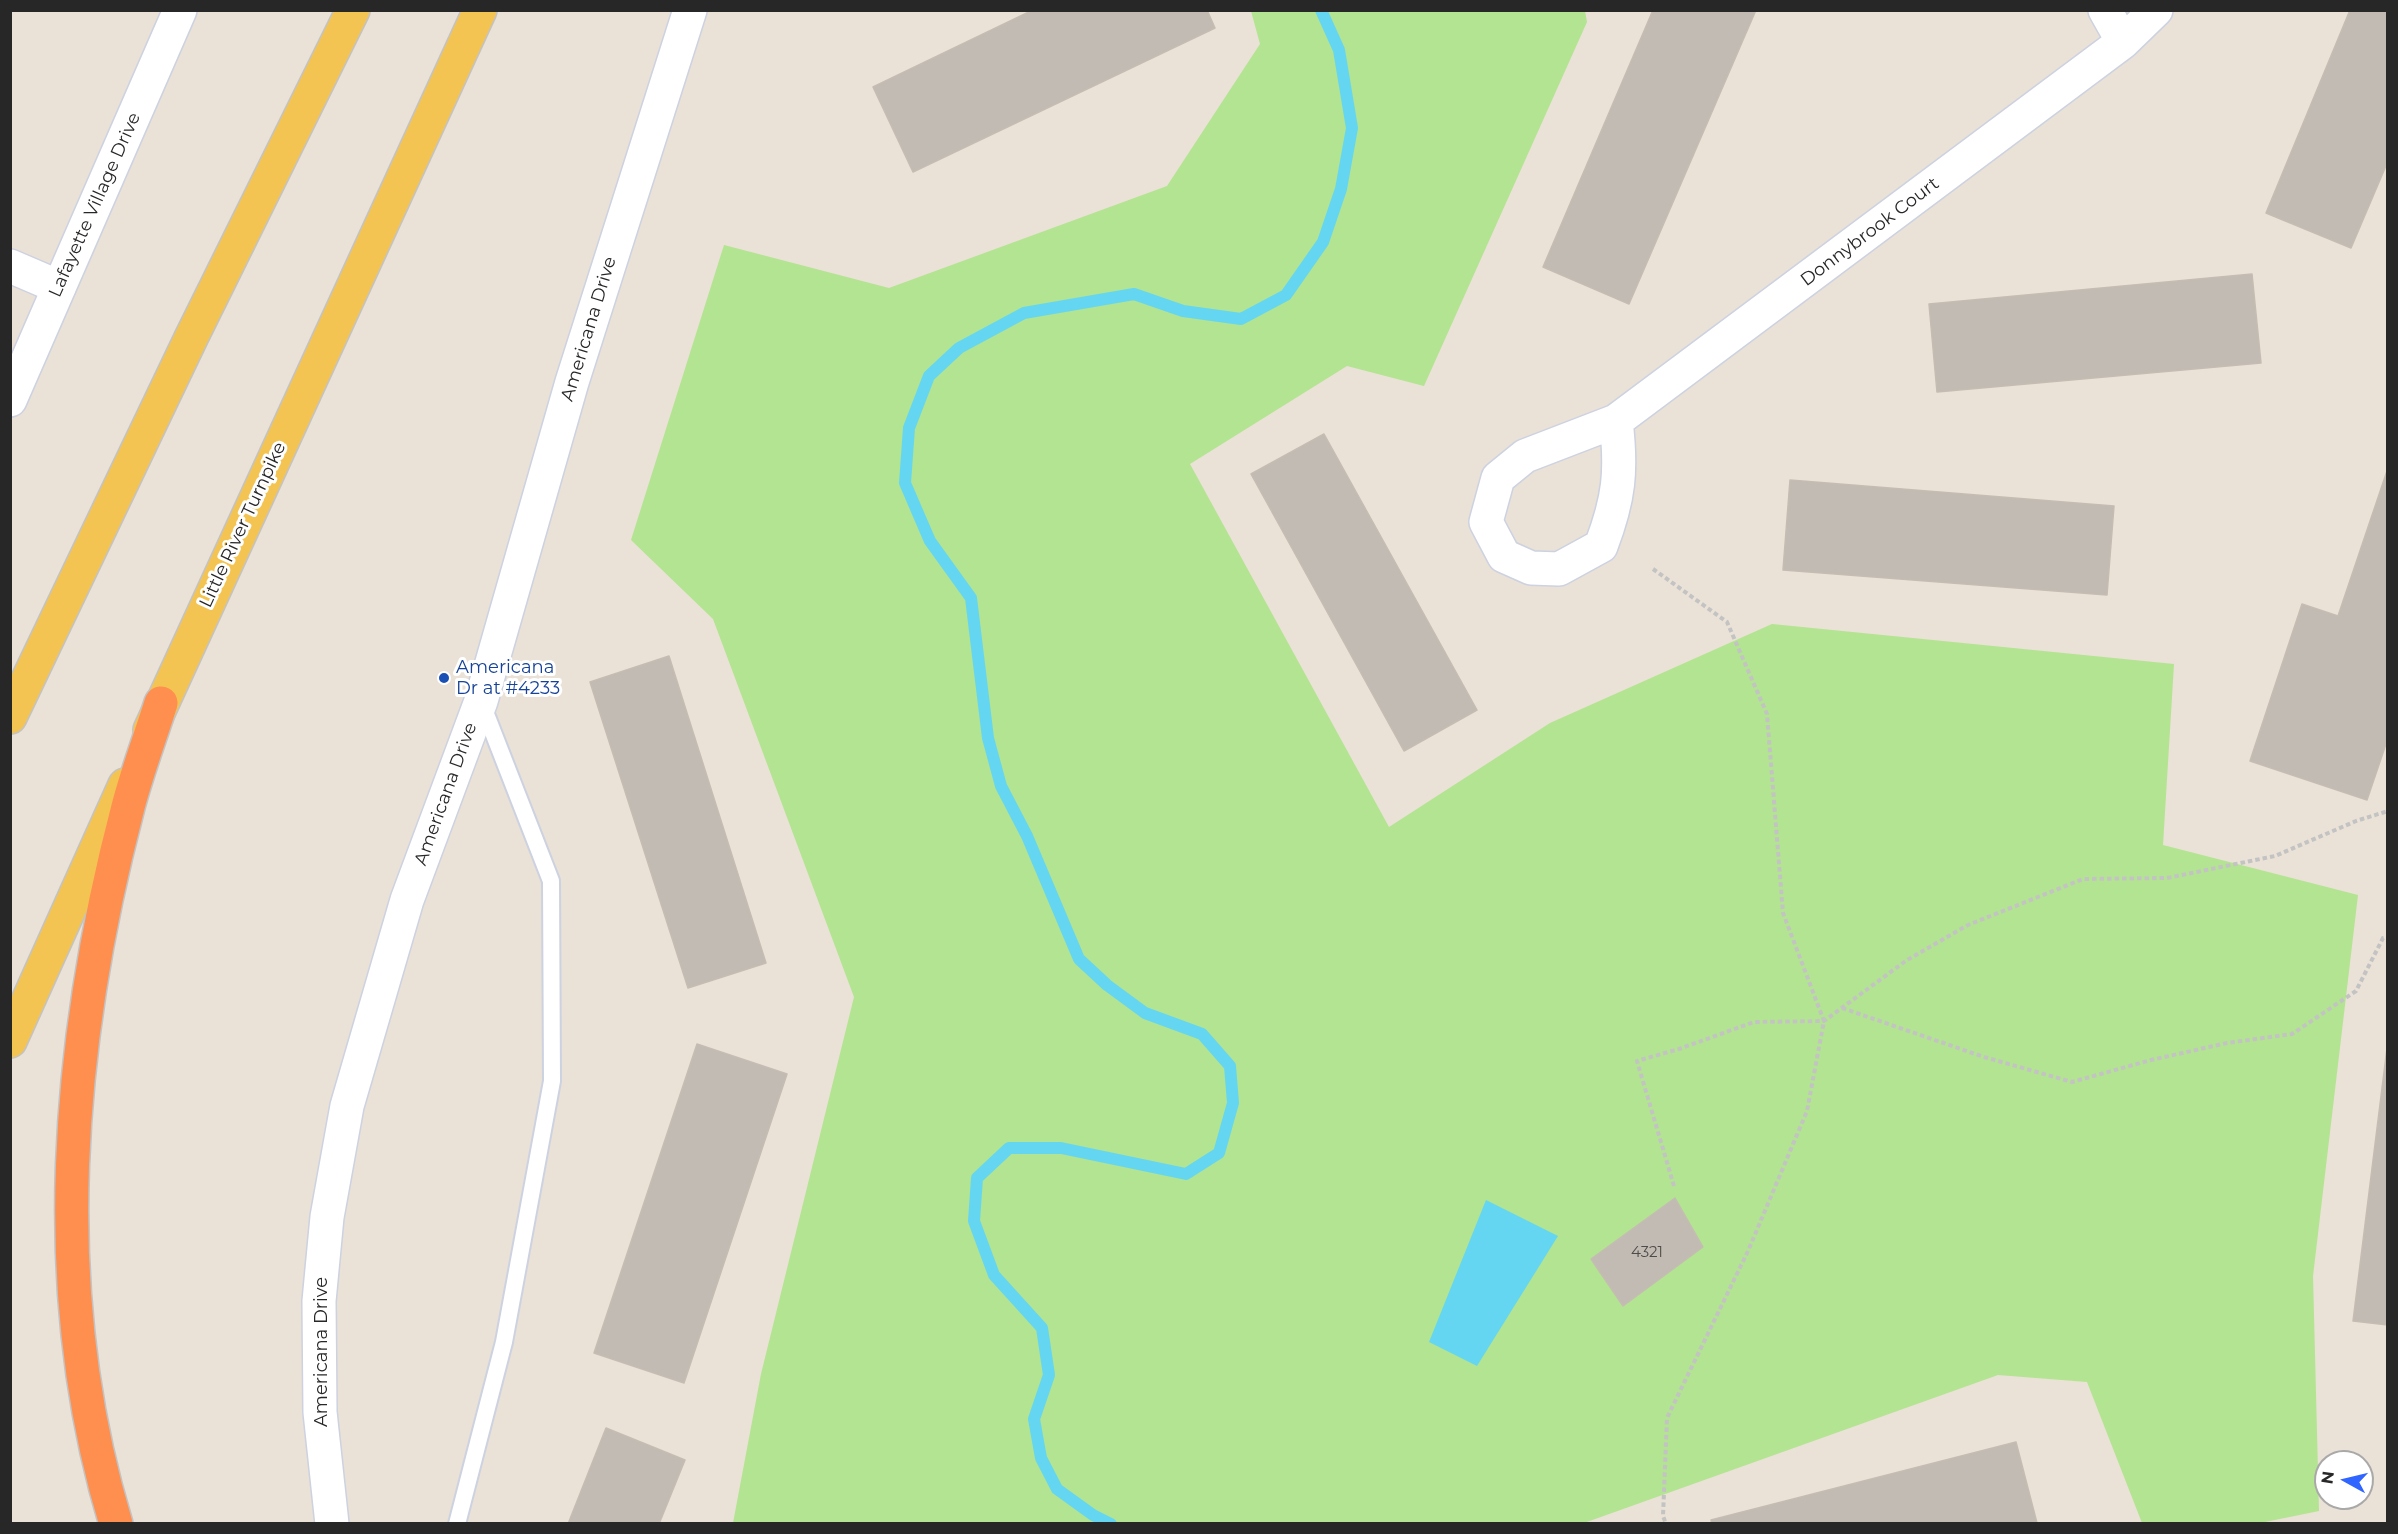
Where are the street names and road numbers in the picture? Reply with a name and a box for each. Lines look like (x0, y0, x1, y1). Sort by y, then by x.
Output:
street label: Lafayette Village Drive (44, 109, 146, 301)
street label: Donnybrook Court (1797, 173, 1943, 291)
street label: Americana Drive (557, 254, 621, 404)
street label: Little River Turnpike (195, 439, 291, 611)
street label: Americana Drive (410, 720, 482, 868)
street label: Americana Drive (311, 1277, 333, 1427)

